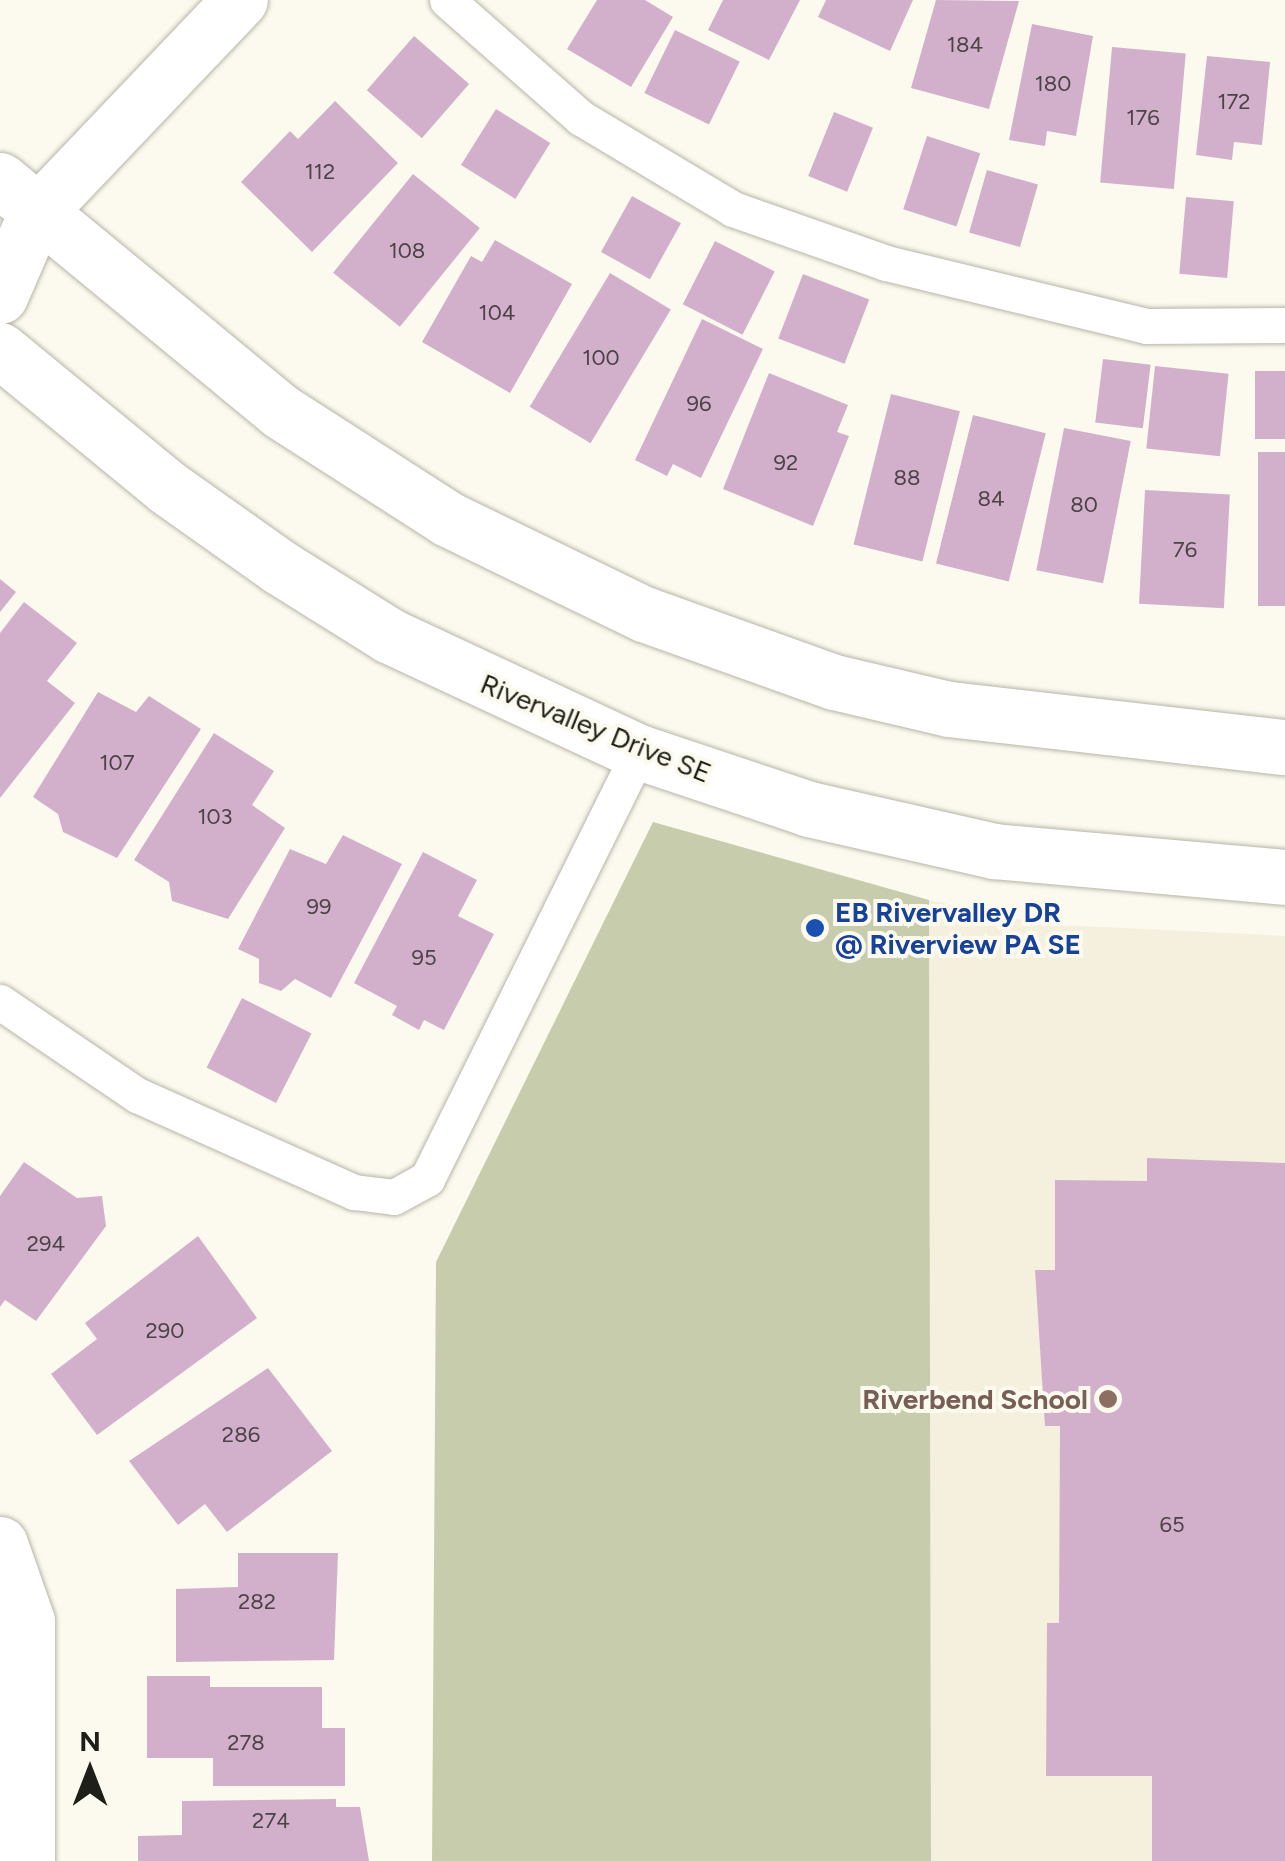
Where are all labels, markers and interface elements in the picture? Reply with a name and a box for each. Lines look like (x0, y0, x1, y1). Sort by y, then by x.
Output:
house number: 184 (947, 32, 983, 58)
house number: 180 (1035, 71, 1071, 97)
house number: 172 (1217, 89, 1251, 115)
house number: 176 (1126, 105, 1160, 131)
house number: 112 (305, 159, 335, 185)
house number: 108 (389, 238, 425, 264)
house number: 104 (479, 300, 515, 326)
house number: 100 (582, 345, 620, 371)
house number: 96 (687, 391, 711, 417)
house number: 92 (774, 450, 798, 476)
house number: 88 (893, 465, 921, 491)
house number: 84 (977, 486, 1005, 512)
house number: 80 (1070, 492, 1098, 518)
house number: 76 (1173, 537, 1197, 563)
street label: Rivervalley Drive SE (476, 666, 716, 790)
house number: 107 (99, 750, 135, 776)
house number: 103 (197, 804, 233, 830)
house number: 99 (307, 894, 331, 920)
place label: EB Rivervalley DR @ Riverview PA SE (835, 895, 1081, 961)
marker: EB Rivervalley DR @ Riverview PA SE (804, 917, 826, 939)
house number: 95 (411, 945, 437, 971)
house number: 294 (27, 1231, 65, 1257)
house number: 290 (146, 1318, 184, 1344)
place label: Riverbend School (862, 1382, 1088, 1416)
marker: Riverbend School (1097, 1388, 1119, 1410)
house number: 286 (222, 1422, 260, 1448)
house number: 65 (1159, 1512, 1185, 1538)
house number: 282 (238, 1589, 276, 1615)
north arrow (40, 1721, 140, 1821)
text: N (79, 1724, 101, 1758)
house number: 278 (227, 1730, 265, 1756)
house number: 274 (252, 1808, 290, 1834)

